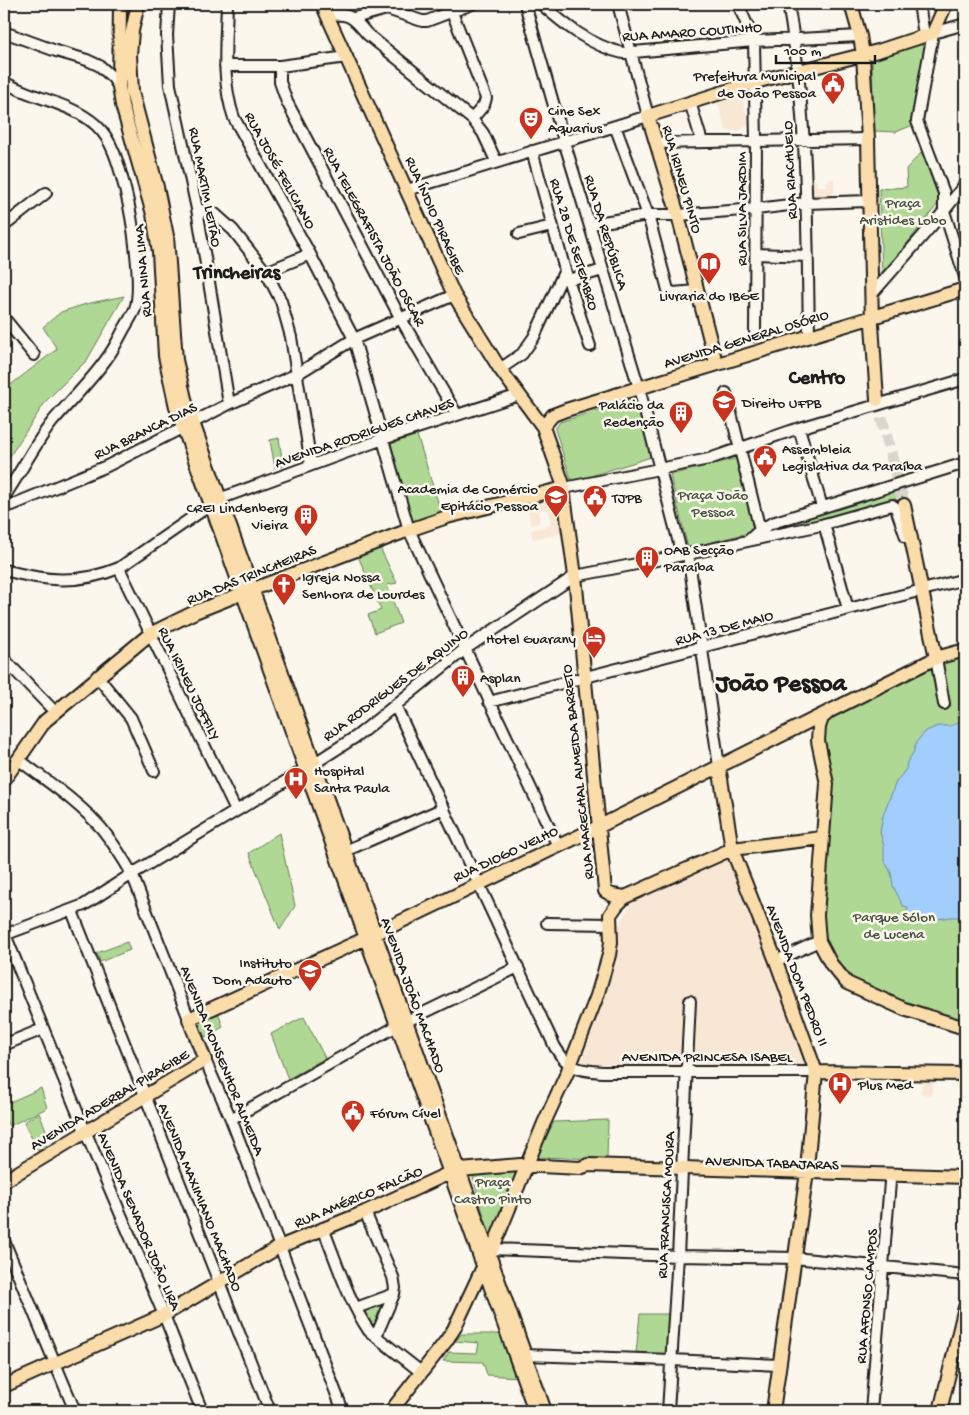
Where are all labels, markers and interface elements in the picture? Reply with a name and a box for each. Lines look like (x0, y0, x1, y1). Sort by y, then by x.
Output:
street label: RUA AMARO COUTINHO (622, 19, 763, 47)
scale bar (776, 32, 875, 64)
text: 100 m (783, 43, 822, 61)
place label: Prefeitura Municipal de João Pessoa (693, 68, 817, 103)
public building icon: Prefeitura Municipal de João Pessoa (820, 71, 846, 105)
place label: Cine Sex Aquarius (548, 103, 603, 138)
theatre icon: Cine Sex Aquarius (518, 106, 544, 140)
street label: RUA JOSÉ FELICIANO (240, 109, 319, 233)
street label: RUA RIACHUELO (779, 120, 803, 220)
street label: RUA IRINEU PINTO (657, 123, 705, 236)
street label: RUA MARTIM LEITÃO (184, 126, 224, 249)
street label: RUA TELEGRAFISTA JOÃO OSCAR (318, 144, 429, 331)
street label: RUA SILVA JARDIM (734, 151, 752, 266)
street label: RUA ÍNDIO PIRAGIBE (400, 154, 468, 278)
street label: RUA DA REPÚBLICA (579, 173, 631, 293)
street label: RUA 28 DE SETEMBRO (544, 176, 602, 313)
park label: Praça Aristides Lobo (860, 195, 947, 230)
street label: RUA NINA LIMA (131, 223, 157, 318)
library icon: Livraria do IBGE (696, 251, 722, 285)
district label: Trincheiras (192, 263, 282, 286)
place label: Livraria do IBGE (659, 288, 759, 306)
street label: AVENIDA GENERAL OSÓRIO (662, 306, 831, 374)
district label: Centro (788, 368, 846, 391)
school or university icon: Direito UFPB (711, 389, 737, 423)
street label: AVENIDA RODRIGUES CHAVES (273, 395, 457, 473)
place label: Direito UFPB (741, 395, 821, 413)
place label: Palácio da Redenção (598, 397, 665, 432)
street label: RUA BRANCA DIAS (91, 399, 201, 465)
building icon: Palácio da Redenção (668, 400, 694, 434)
place label: Assembleia Legislativa da Paraíba (782, 441, 923, 476)
public building icon: Assembleia Legislativa da Paraíba (752, 444, 778, 478)
place label: Academia de Comércio Epitácio Pessoa (398, 481, 539, 516)
school or university icon: Academia de Comércio Epitácio Pessoa (543, 484, 569, 518)
public building icon: TJPB (582, 484, 608, 518)
park label: Praça João Pessoa (677, 487, 749, 522)
place label: TJPB (611, 490, 642, 508)
place label: CREI Lindenberg Vieira (186, 500, 289, 535)
building icon: CREI Lindenberg Vieira (293, 503, 319, 537)
street label: RUA DAS TRINCHEIRAS (184, 542, 319, 610)
place label: OAB Secção Paraíba (663, 542, 734, 577)
building icon: OAB Secção Paraíba (634, 545, 660, 579)
place label: Igreja Nossa Senhora de Lourdes (302, 569, 425, 604)
church icon: Igreja Nossa Senhora de Lourdes (271, 572, 297, 606)
street label: RUA 13 DE MAIO (673, 607, 776, 651)
street label: RUA IRINEU JOFFILY (153, 624, 223, 743)
street label: RUA RODRIGUES DE AQUINO (320, 625, 473, 746)
hotel icon: Hotel Guarany (581, 625, 607, 659)
place label: Hotel Guarany (486, 631, 577, 649)
street label: RUA MARECHAL ALMEIDA BARRETO (559, 663, 599, 880)
building icon: Asplan (450, 664, 476, 698)
place label: Asplan (480, 670, 521, 688)
district label: João Pessoa (715, 671, 848, 700)
place label: Hospital Santa Paula (314, 763, 390, 798)
hospital icon: Hospital Santa Paula (283, 766, 309, 800)
street label: RUA DIOGO VELHO (450, 823, 561, 887)
street label: AVENIDA DOM PEDRO II (761, 903, 831, 1049)
park label: Parque Sólon de Lucena (852, 909, 935, 944)
street label: AVENIDA JOÃO MACHADO (376, 915, 449, 1076)
place label: Instituto Dom Adauto (212, 955, 292, 990)
school or university icon: Instituto Dom Adauto (297, 958, 323, 992)
street label: AVENIDA MONSENHOR ALMEIDA (175, 963, 268, 1159)
street label: AVENIDA ADERBAL PIRAGIBE (27, 1046, 193, 1155)
street label: AVENIDA PRINCESA ISABEL (622, 1049, 793, 1067)
hospital icon: Plus Med (827, 1071, 853, 1105)
place label: Plus Med (857, 1077, 914, 1095)
public building icon: Fórum Cível (340, 1099, 366, 1133)
street label: AVENIDA MAXIMIANO MACHADO (153, 1101, 245, 1295)
place label: Fórum Cível (369, 1105, 441, 1123)
street label: AVENIDA SENADOR JOÃO LIRA (92, 1130, 184, 1314)
street label: RUA FRANCISCA MOURA (654, 1130, 680, 1279)
street label: AVENIDA TABAJARAS (705, 1153, 839, 1175)
street label: RUA AMÉRICO FALCÃO (292, 1163, 426, 1233)
park label: Praça Castro Pinto (454, 1174, 532, 1209)
street label: RUA AFONSO CAMPOS (853, 1228, 883, 1364)

